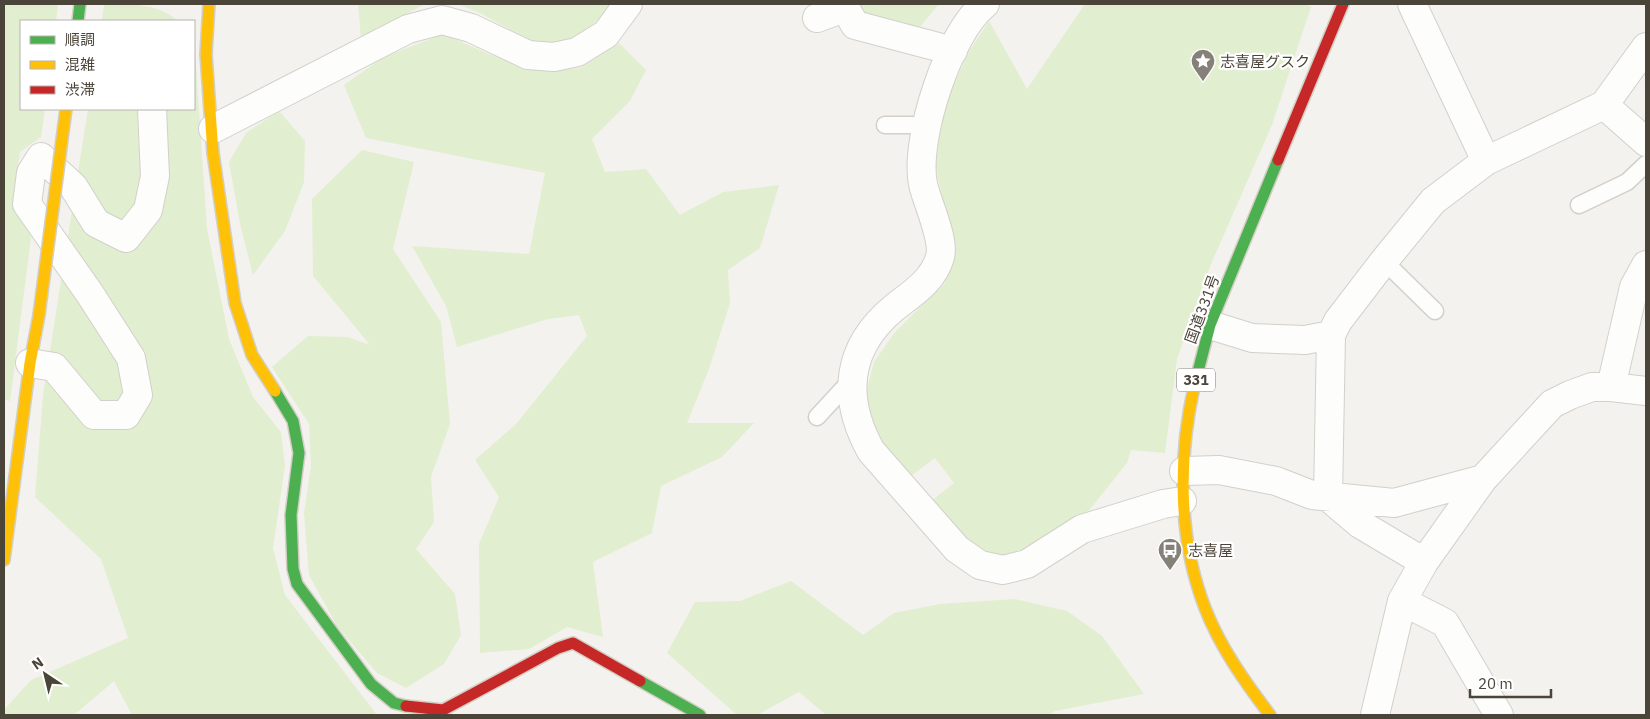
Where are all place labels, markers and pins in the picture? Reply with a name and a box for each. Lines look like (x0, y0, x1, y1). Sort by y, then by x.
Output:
place icon: 志喜屋グスク (1190, 48, 1216, 82)
place label: 志喜屋グスク (1220, 52, 1310, 71)
bus stop icon: 志喜屋 (1157, 537, 1183, 571)
place label: 志喜屋 (1188, 541, 1233, 560)

